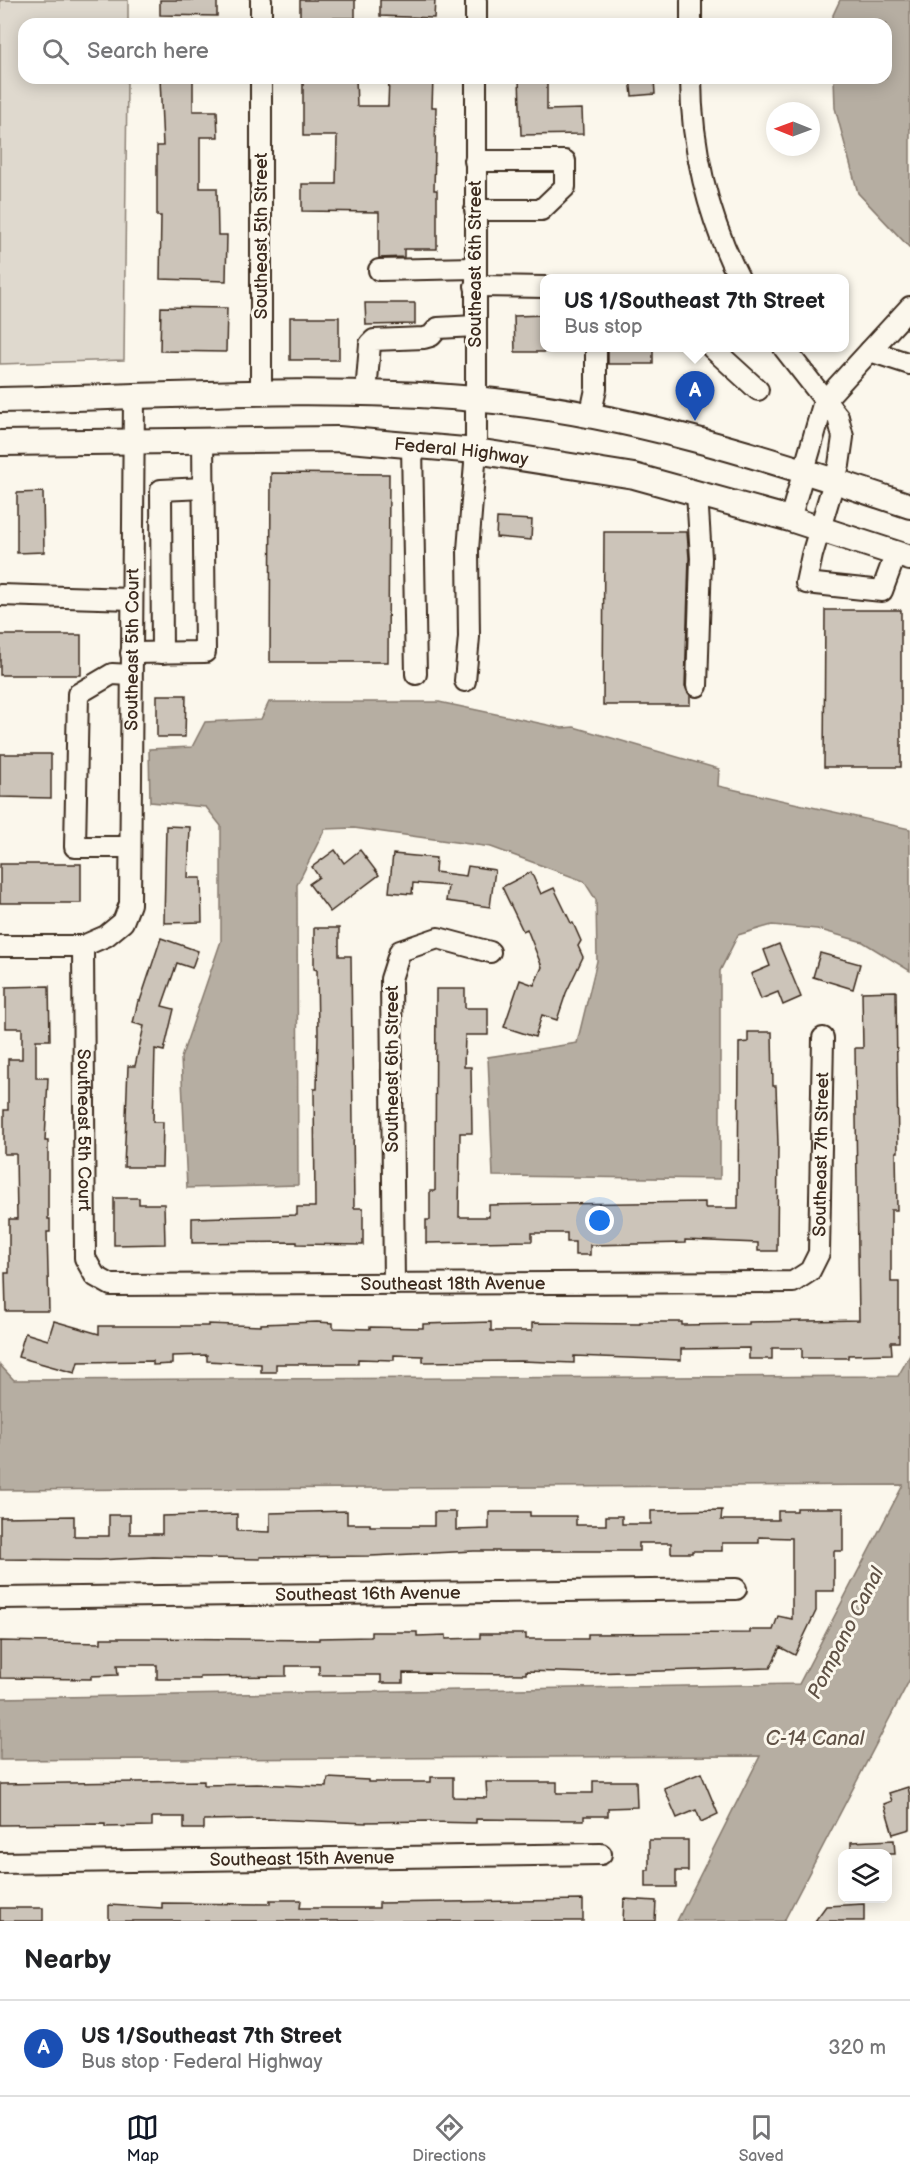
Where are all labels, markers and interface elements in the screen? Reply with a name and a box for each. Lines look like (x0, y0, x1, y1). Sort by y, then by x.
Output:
search box (18, 18, 892, 84)
icon: search (39, 35, 72, 68)
text: Search here (87, 38, 209, 65)
north arrow (766, 102, 820, 156)
street label: Southeast 5th Street (251, 152, 272, 319)
street label: Southeast 6th Street (465, 180, 486, 348)
popup (540, 274, 849, 352)
text: US 1/Southeast 7th Street (564, 288, 825, 315)
text: Bus stop (564, 315, 643, 339)
pin: A (676, 372, 714, 421)
street label: Federal Highway (393, 433, 531, 470)
street label: Southeast 5th Court (121, 568, 143, 731)
street label: Southeast 6th Street (382, 985, 403, 1153)
street label: Southeast 5th Court (73, 1049, 95, 1212)
street label: Southeast 7th Street (809, 1071, 833, 1237)
your location (585, 1206, 614, 1235)
street label: Southeast 18th Avenue (361, 1273, 546, 1294)
water label: Pompano Canal (802, 1562, 890, 1703)
street label: Southeast 16th Avenue (275, 1582, 461, 1605)
water label: C-14 Canal (766, 1727, 866, 1751)
street label: Southeast 15th Avenue (209, 1847, 395, 1870)
map controls (838, 1849, 892, 1903)
button: layers (838, 1849, 892, 1903)
text: Nearby (24, 1945, 111, 1976)
text: US 1/Southeast 7th Street (81, 2023, 342, 2050)
text: A (37, 2036, 50, 2060)
text: 320 m (828, 2036, 886, 2060)
text: Bus stop · Federal Highway (81, 2050, 322, 2074)
tab: Map (126, 2111, 159, 2166)
tab: Directions (412, 2111, 486, 2166)
tab: Saved (739, 2111, 784, 2166)

